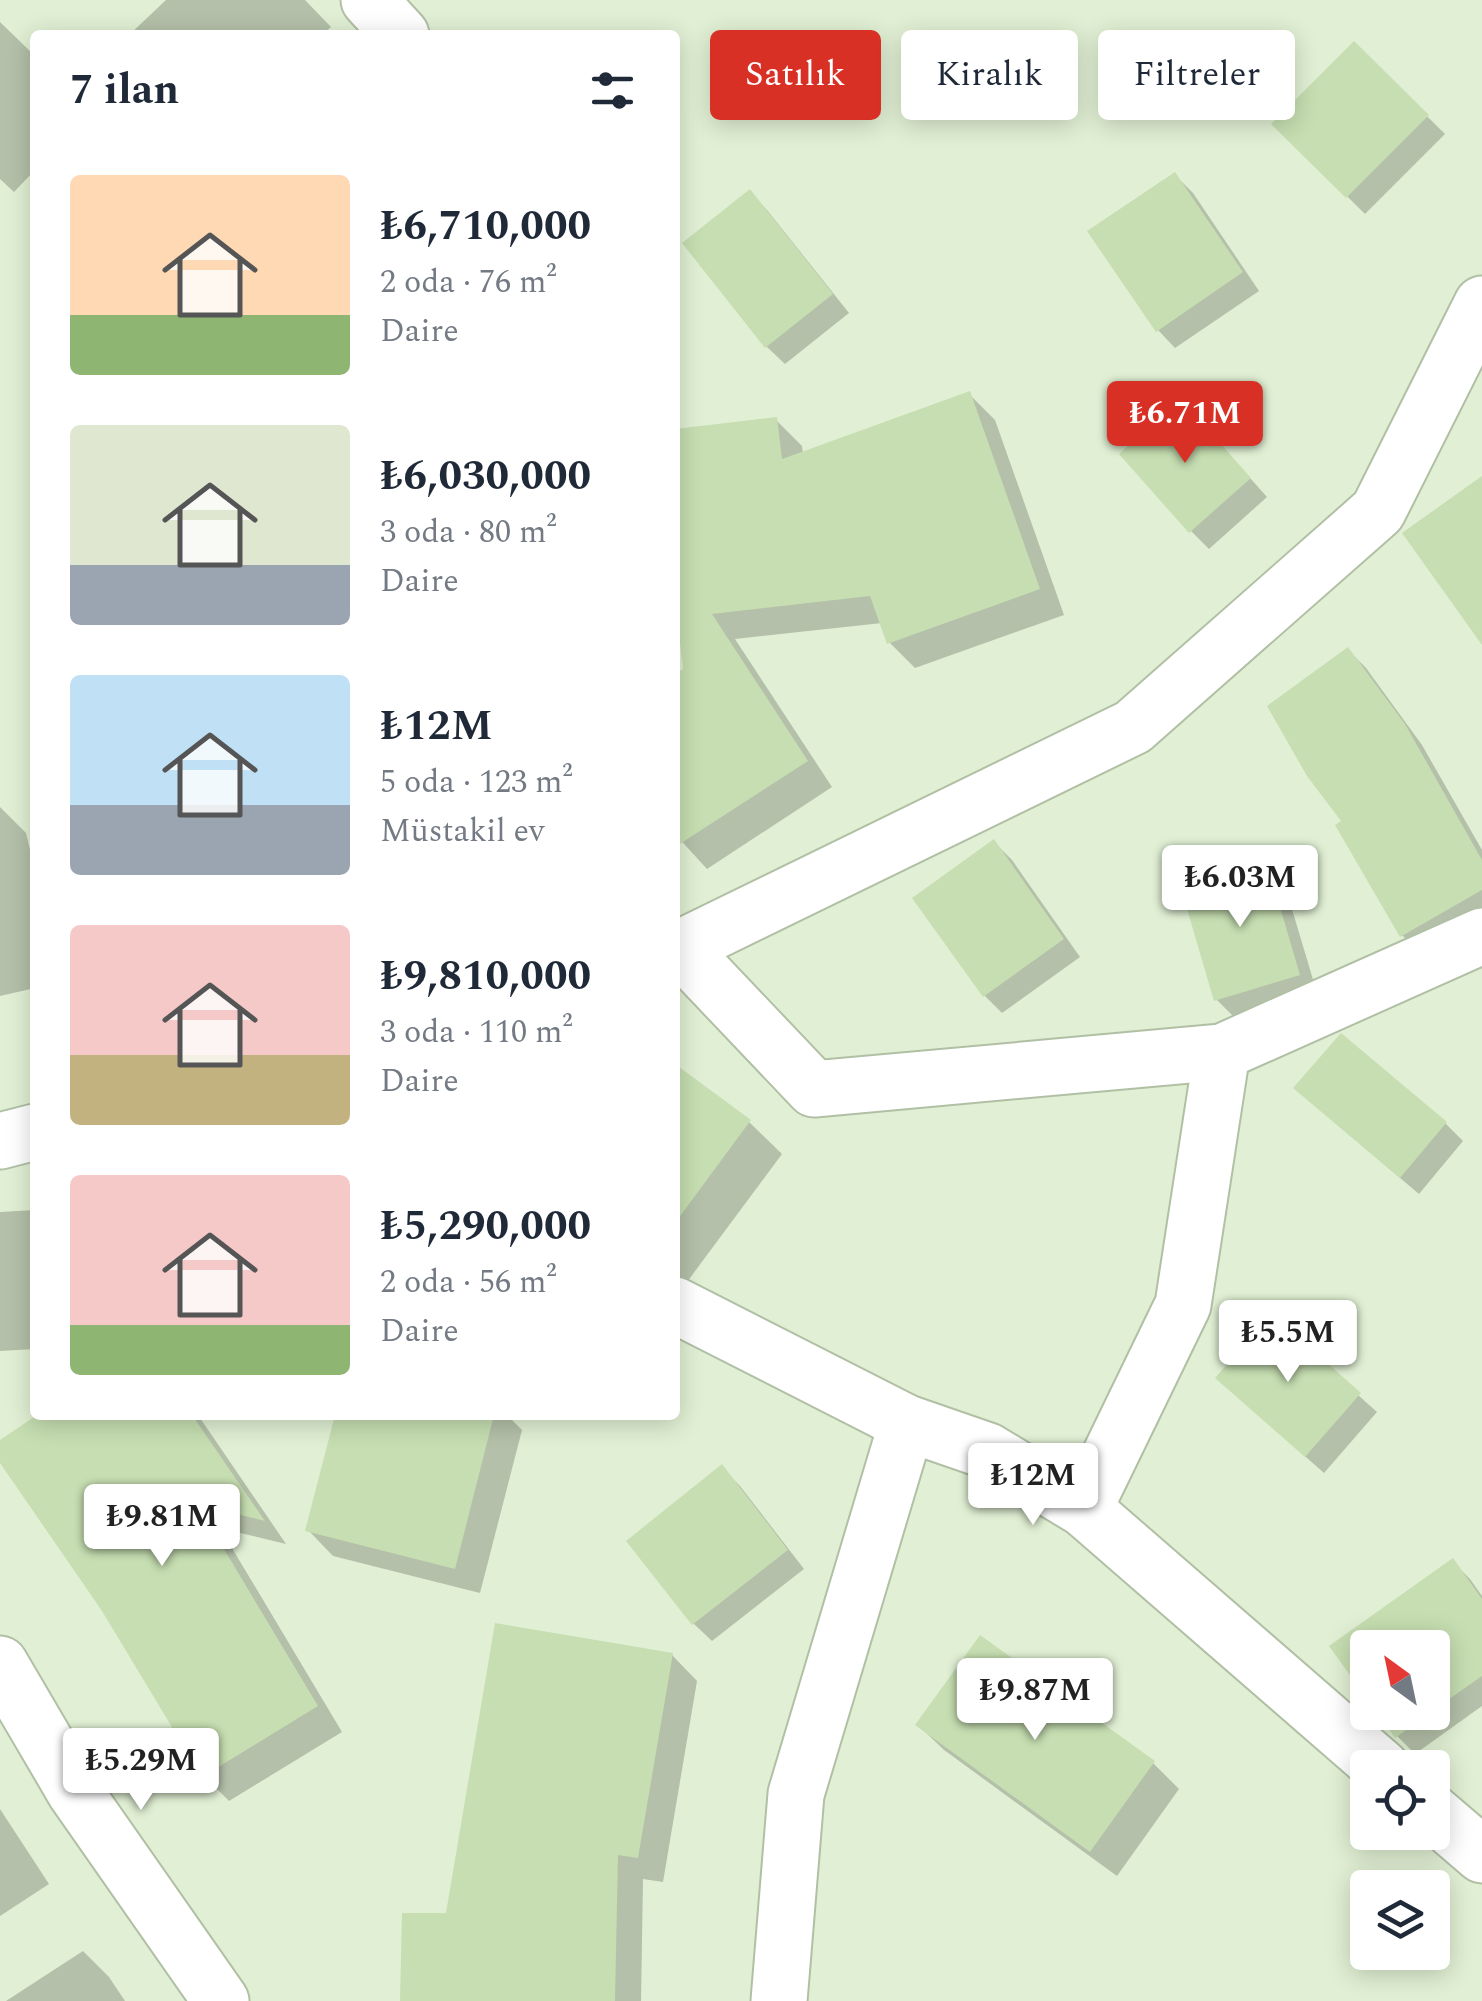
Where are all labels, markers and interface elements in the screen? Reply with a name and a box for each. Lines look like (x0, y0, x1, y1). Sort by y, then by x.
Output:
chip: Satılık (710, 30, 881, 120)
chip: Kiralık (901, 30, 1078, 120)
chip: Filtreler (1098, 30, 1295, 120)
text: 7 ilan (70, 59, 179, 122)
icon: filters (585, 63, 640, 118)
text: ₺6,710,000 (380, 195, 591, 258)
icon: home (150, 215, 270, 335)
text: 2 oda · 76 m² (380, 258, 557, 307)
text: Daire (380, 307, 459, 356)
pin: ₺6.71M (1104, 381, 1266, 466)
text: ₺6.71M (1129, 389, 1241, 438)
text: ₺6,030,000 (380, 445, 591, 508)
icon: home (150, 465, 270, 585)
text: 3 oda · 80 m² (380, 508, 557, 557)
text: Daire (380, 557, 459, 606)
text: ₺12M (380, 695, 492, 758)
icon: home (150, 715, 270, 835)
text: 5 oda · 123 m² (380, 758, 573, 807)
text: Müstakil ev (380, 807, 544, 856)
pin: ₺6.03M (1159, 845, 1321, 930)
text: ₺6.03M (1184, 853, 1296, 902)
text: ₺9,810,000 (380, 945, 591, 1008)
icon: home (150, 965, 270, 1085)
text: 3 oda · 110 m² (380, 1008, 573, 1057)
text: Daire (380, 1057, 459, 1106)
text: ₺5,290,000 (380, 1195, 591, 1258)
icon: home (150, 1215, 270, 1335)
text: 2 oda · 56 m² (380, 1258, 557, 1307)
pin: ₺5.5M (1218, 1300, 1358, 1385)
text: Daire (380, 1307, 459, 1356)
text: ₺5.5M (1241, 1308, 1335, 1357)
pin: ₺12M (974, 1443, 1092, 1528)
text: ₺12M (990, 1451, 1076, 1500)
pin: ₺9.81M (81, 1484, 243, 1569)
text: ₺9.81M (106, 1492, 218, 1541)
north arrow (1350, 1630, 1450, 1730)
map controls (1350, 1630, 1450, 1970)
pin: ₺9.87M (954, 1658, 1116, 1743)
text: ₺9.87M (979, 1666, 1091, 1715)
pin: ₺5.29M (60, 1728, 222, 1813)
text: ₺5.29M (85, 1736, 197, 1785)
button: locate (1350, 1750, 1450, 1850)
button: layers (1350, 1870, 1450, 1970)

